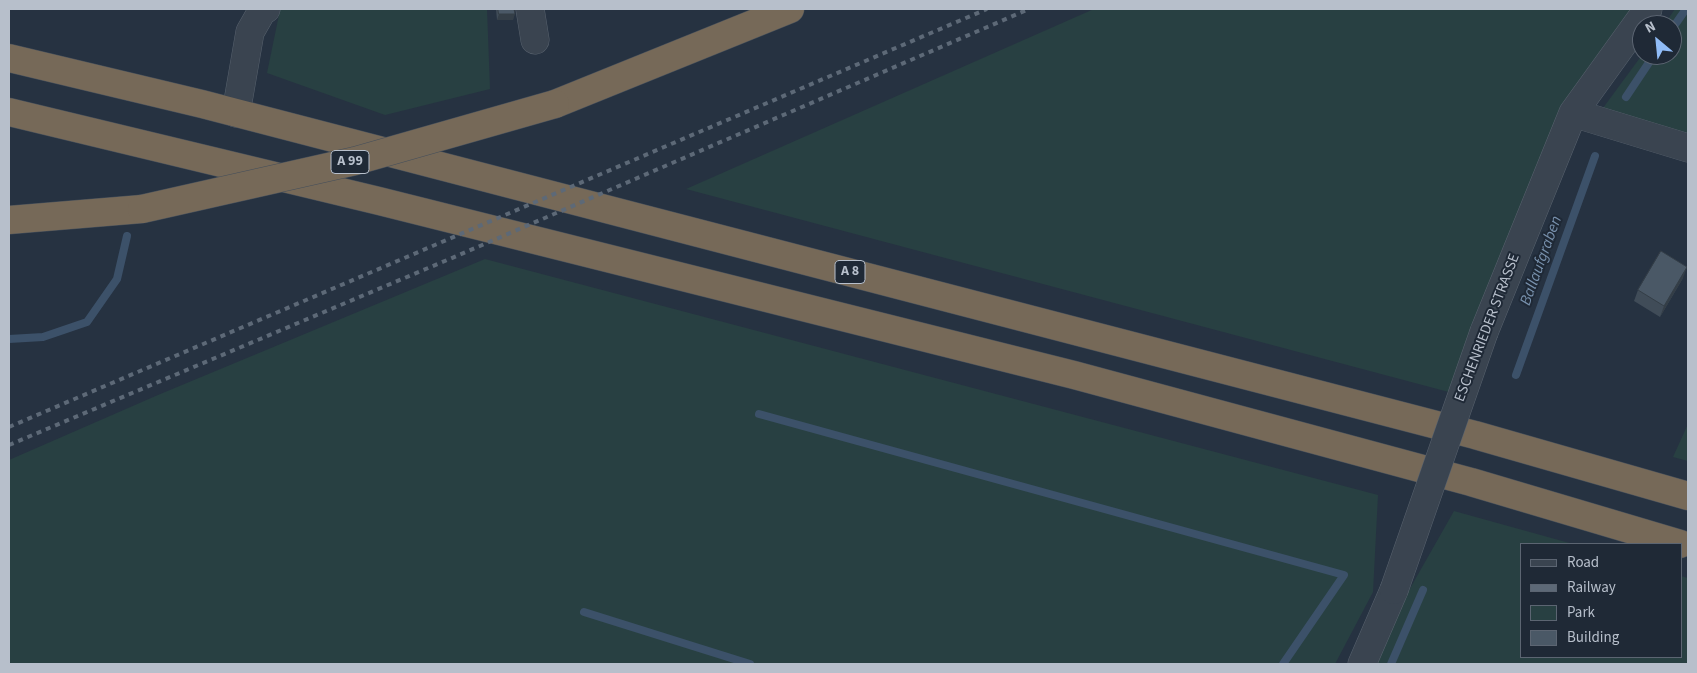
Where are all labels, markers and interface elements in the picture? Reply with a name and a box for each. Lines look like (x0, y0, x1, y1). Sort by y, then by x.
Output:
north arrow (1632, 15, 1682, 65)
text: N (1642, 17, 1659, 39)
road number: A 99 (331, 150, 369, 173)
water label: Ballaufgraben (1517, 214, 1567, 308)
street label: ESCHENRIEDER STRASSE (1451, 251, 1525, 405)
road number: A 8 (835, 260, 865, 284)
legend (1520, 543, 1682, 658)
text: Road (1567, 552, 1599, 573)
text: Railway (1567, 577, 1616, 598)
text: Park (1567, 602, 1595, 623)
text: Building (1567, 627, 1619, 648)

